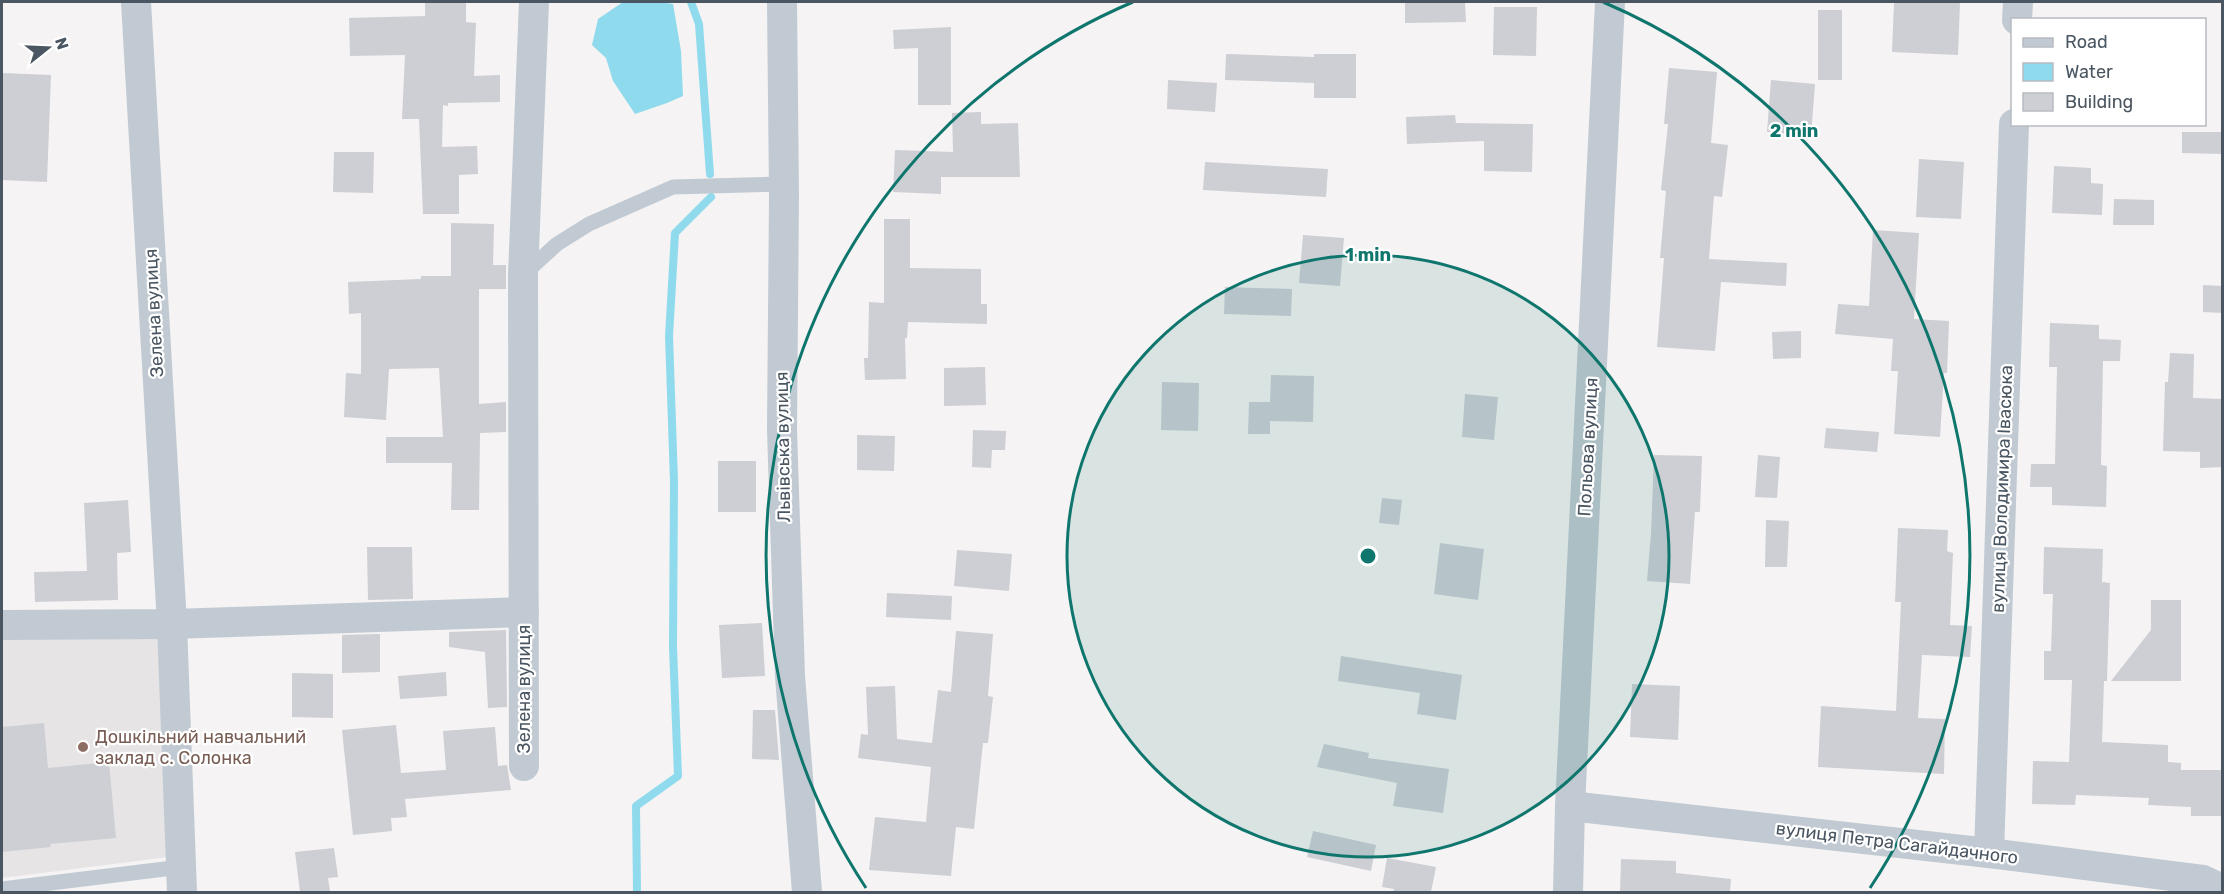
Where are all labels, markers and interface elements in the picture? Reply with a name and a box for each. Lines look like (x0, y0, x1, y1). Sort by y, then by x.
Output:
north arrow (18, 18, 78, 78)
legend (2011, 18, 2206, 126)
text: Road (2065, 31, 2108, 53)
text: N (51, 35, 73, 52)
text: Water (2065, 61, 2113, 83)
text: Building (2065, 91, 2133, 113)
text: 2 min (1770, 120, 1818, 142)
text: 1 min (1345, 244, 1391, 266)
street label: Зелена вулиця (140, 248, 168, 378)
street label: вулиця Володимира Івасюка (1987, 365, 2017, 613)
street label: Львівська вулиця (771, 371, 795, 523)
street label: Польова вулиця (1573, 377, 1603, 517)
centre of rings (1358, 546, 1378, 566)
street label: Зелена вулиця (513, 625, 535, 753)
place label: Дошкільний навчальний заклад с. Солонка (95, 726, 306, 769)
marker: Дошкільний навчальний заклад с. Солонка (76, 740, 90, 754)
street label: вулиця Петра Сагайдачного (1775, 817, 2019, 869)

